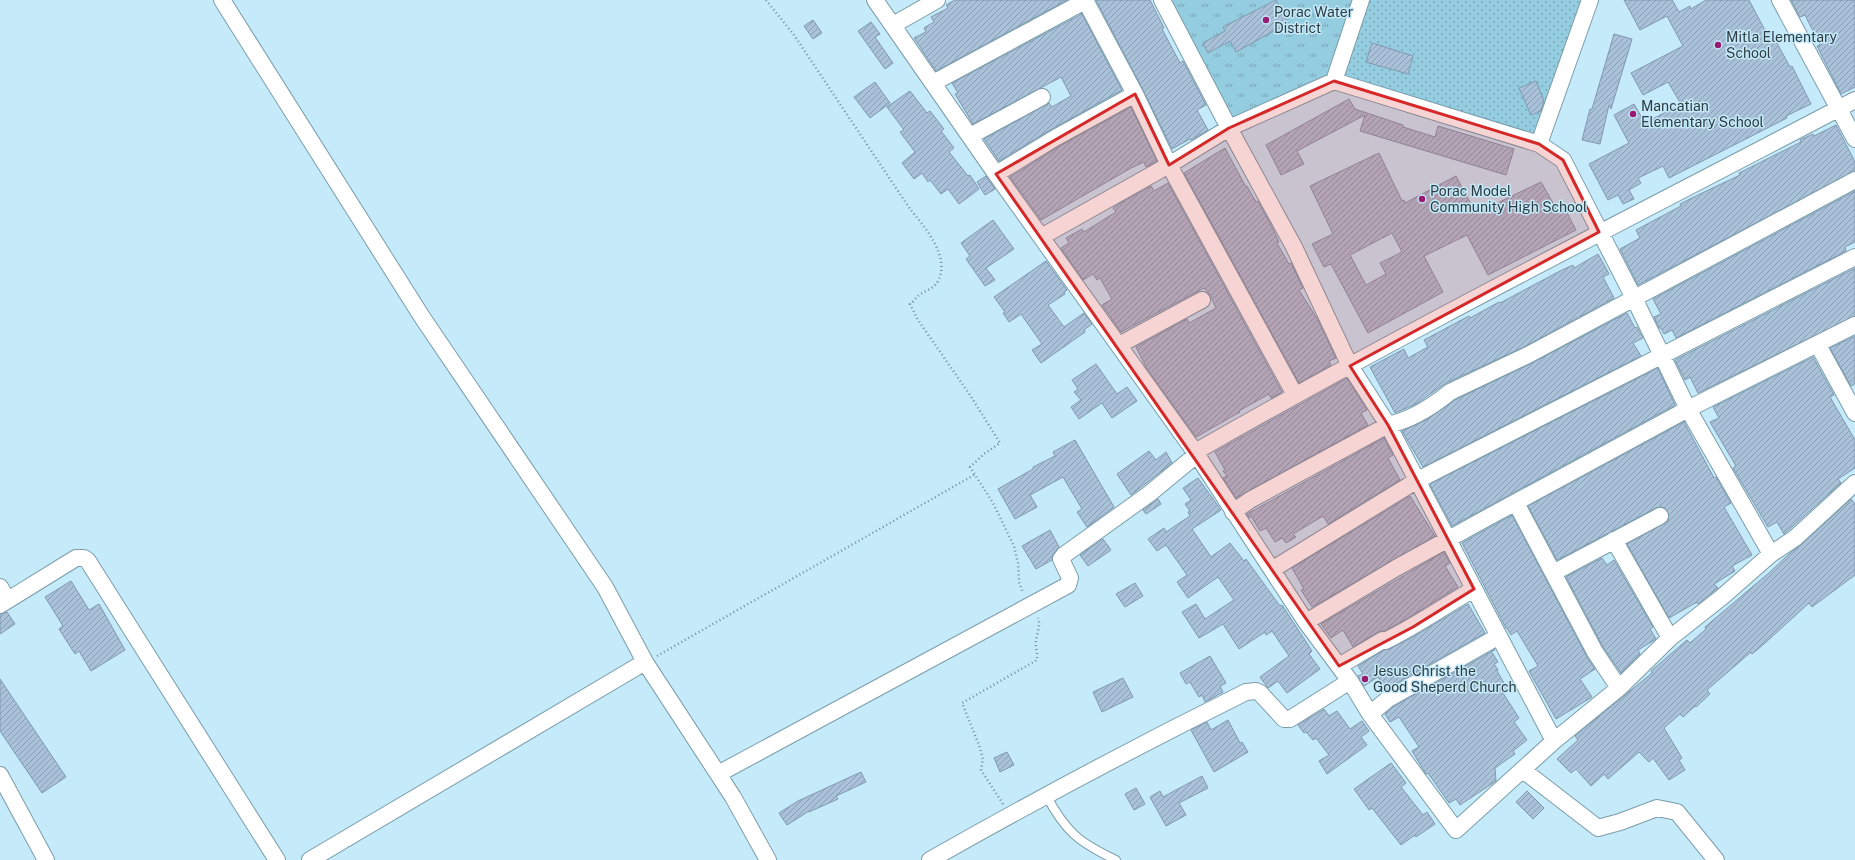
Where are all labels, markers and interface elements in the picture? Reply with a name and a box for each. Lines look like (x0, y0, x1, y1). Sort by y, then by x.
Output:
place label: Porac Water District (1274, 4, 1353, 36)
marker: Porac Water District (1261, 15, 1271, 25)
place label: Mitla Elementary School (1726, 29, 1838, 61)
marker: Mitla Elementary School (1713, 40, 1723, 50)
place label: Mancatian Elementary School (1641, 98, 1764, 130)
marker: Mancatian Elementary School (1628, 109, 1638, 119)
place label: Porac Model Community High School (1430, 183, 1587, 215)
marker: Porac Model Community High School (1417, 194, 1427, 204)
place label: Jesus Christ the Good Sheperd Church (1373, 663, 1517, 695)
marker: Jesus Christ the Good Sheperd Church (1360, 674, 1370, 684)

